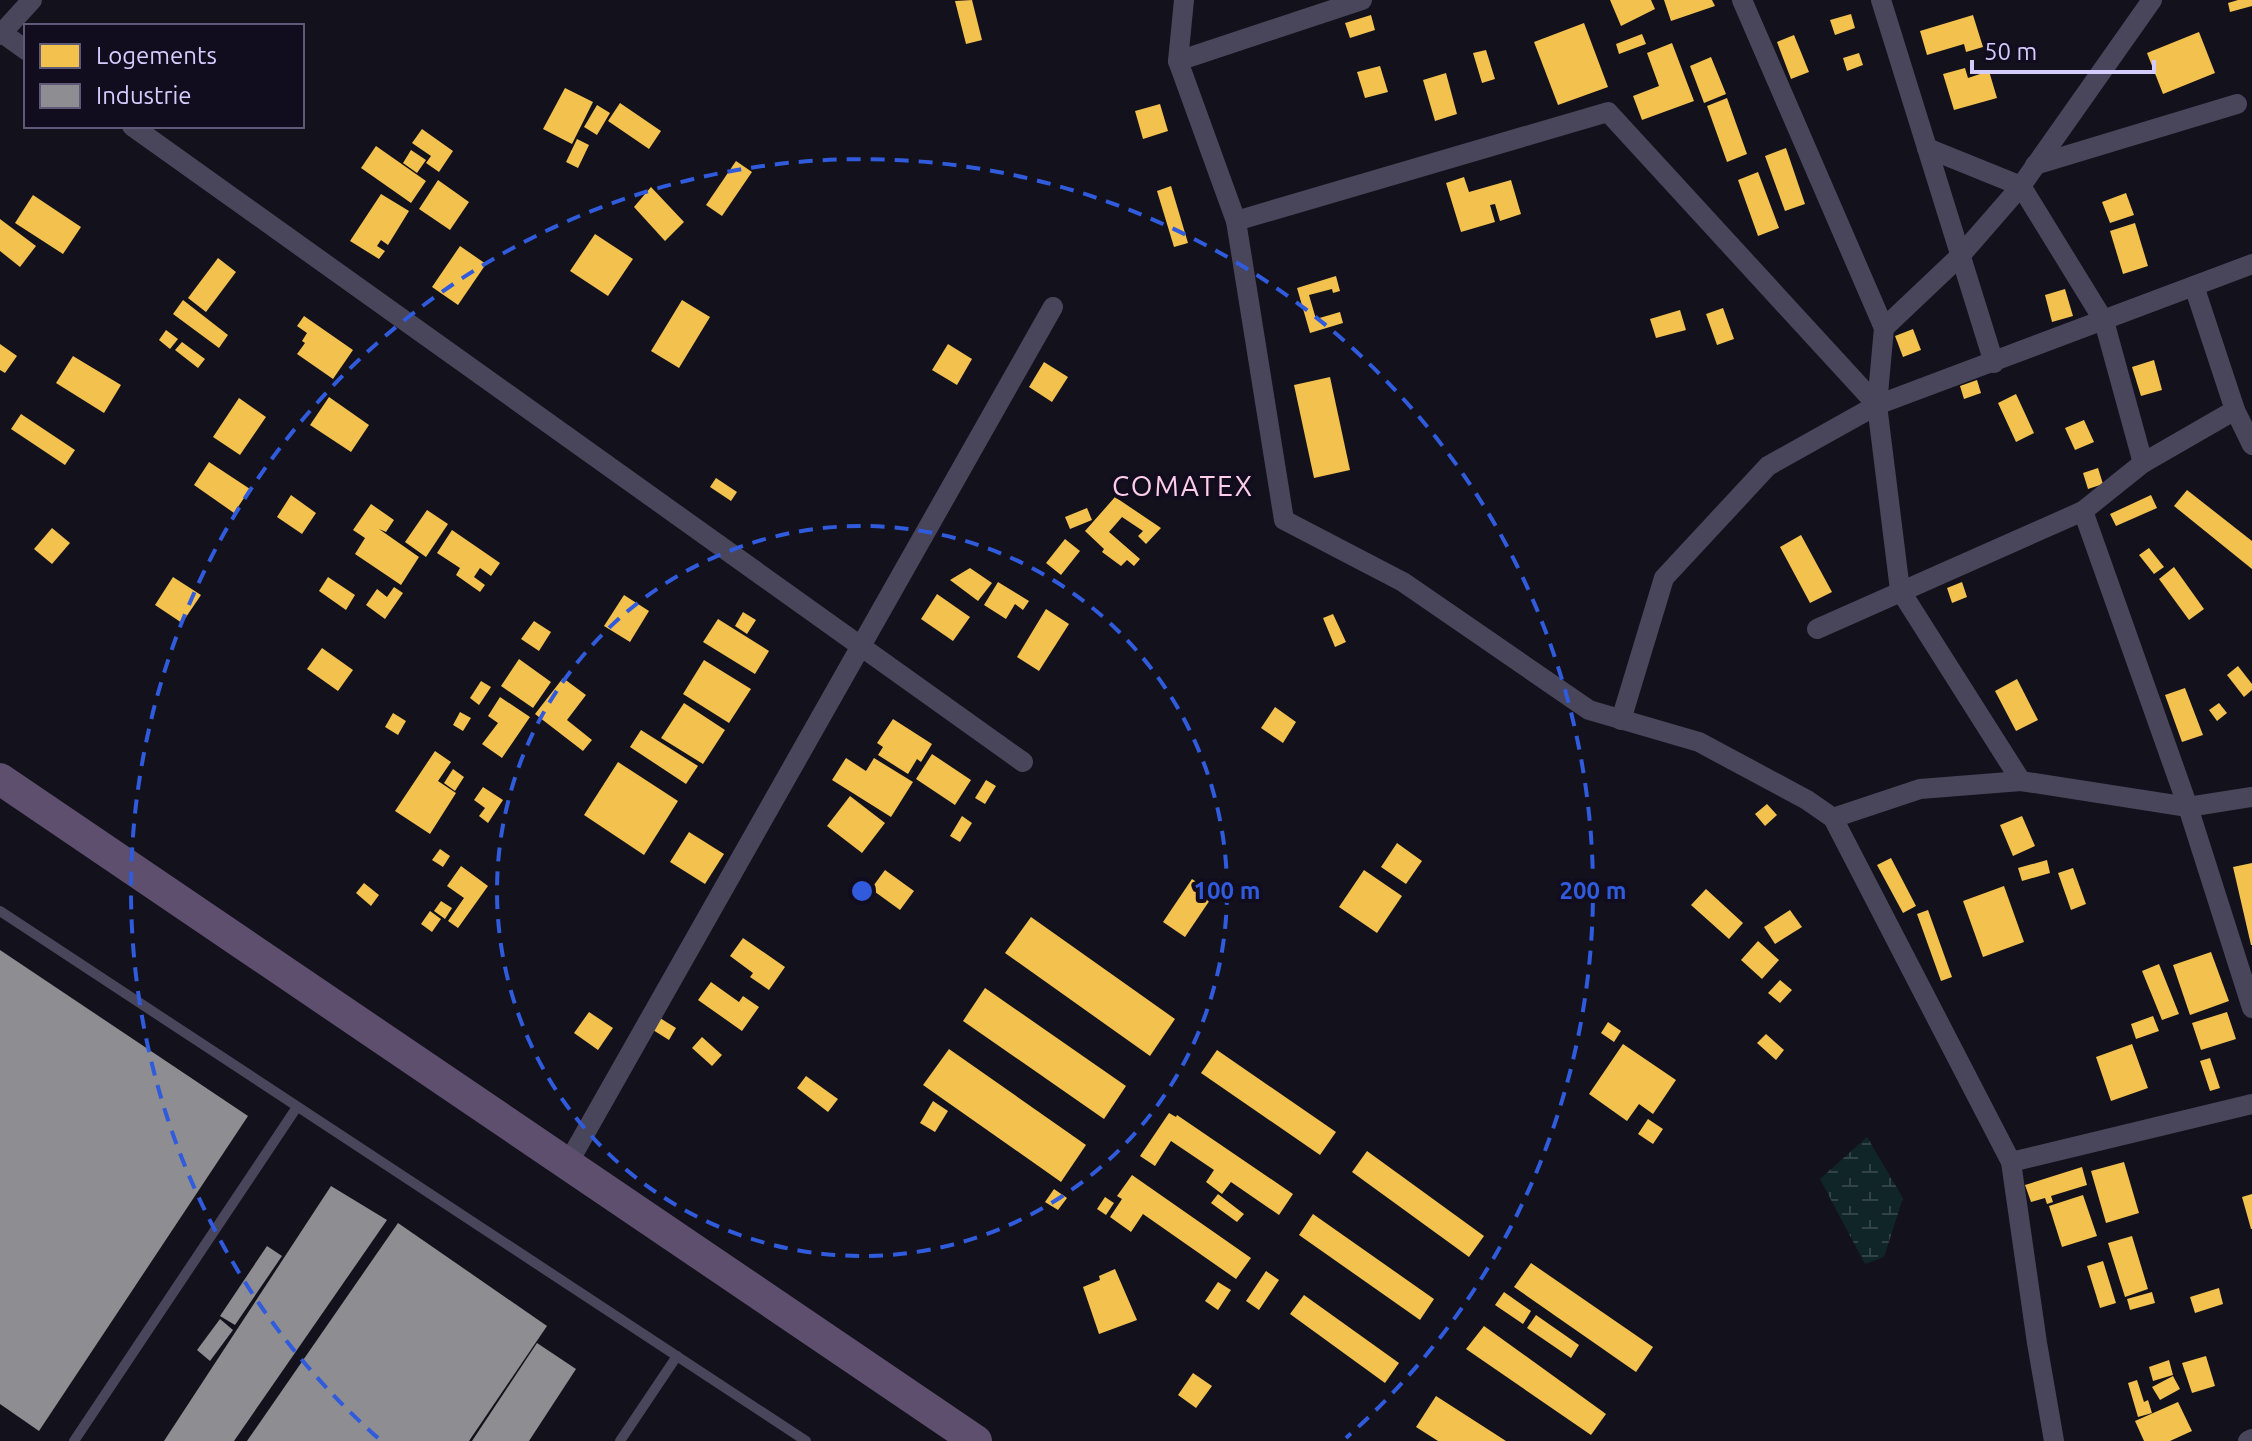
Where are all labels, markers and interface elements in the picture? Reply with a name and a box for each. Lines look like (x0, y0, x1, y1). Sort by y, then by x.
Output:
legend (24, 24, 304, 128)
scale bar (1972, 24, 2154, 74)
text: 50 m (1984, 38, 2037, 65)
text: Logements (96, 42, 217, 69)
text: Industrie (96, 82, 192, 109)
district label: COMATEX (1112, 470, 1254, 501)
centre of rings (848, 877, 876, 905)
text: 100 m (1194, 877, 1260, 904)
text: 200 m (1560, 877, 1626, 904)

